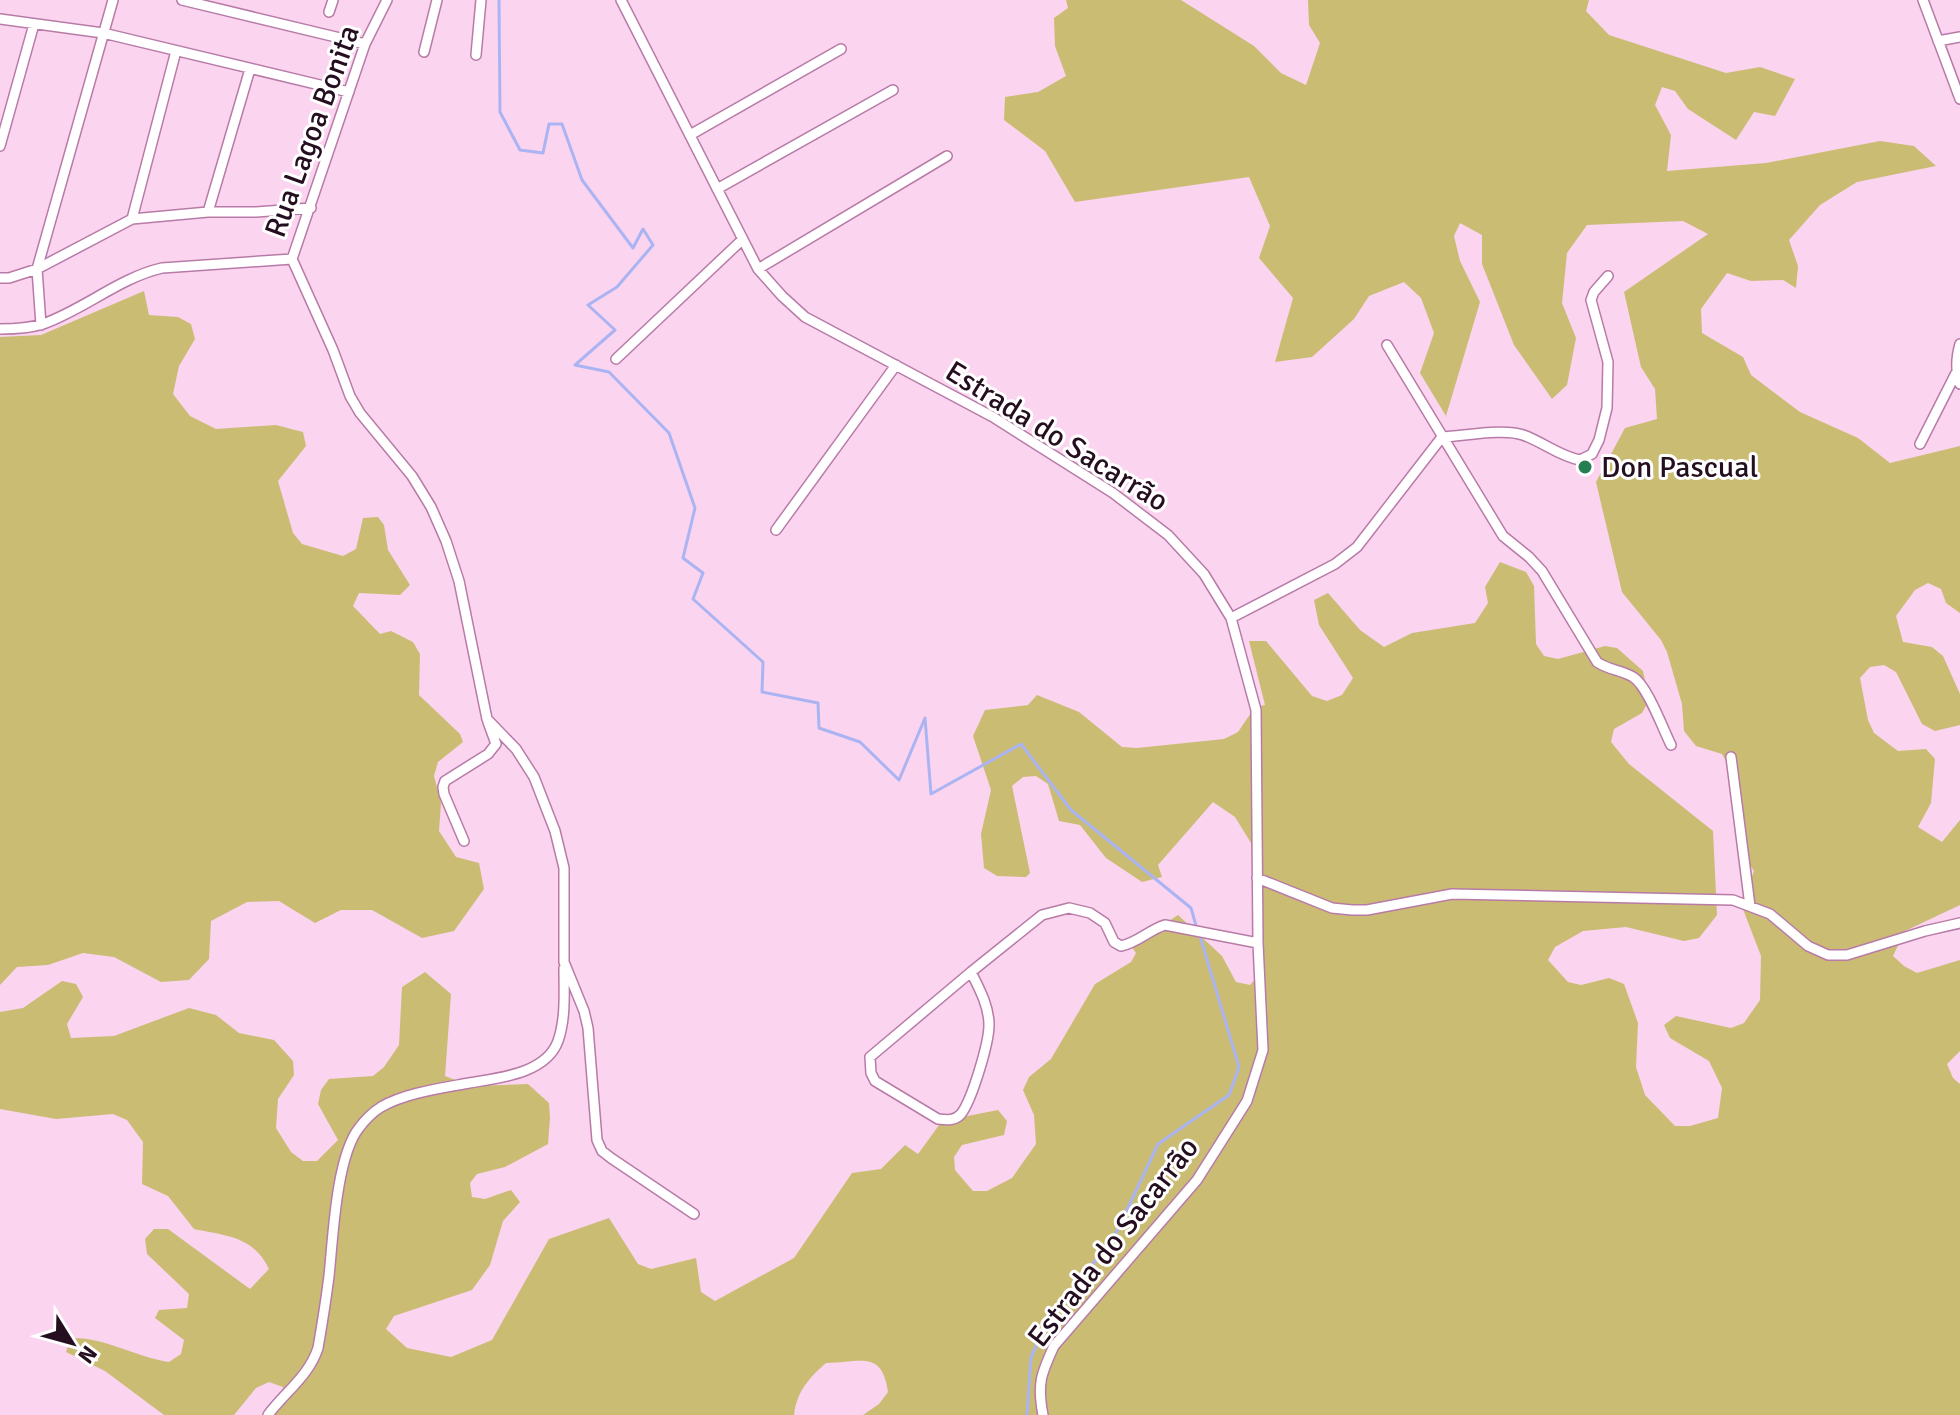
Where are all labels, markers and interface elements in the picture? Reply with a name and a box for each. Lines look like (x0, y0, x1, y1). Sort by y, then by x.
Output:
street label: Rua Lagoa Bonita (257, 20, 368, 242)
street label: Estrada do Sacarrão (938, 353, 1175, 520)
place label: Don Pascual (1601, 449, 1758, 486)
marker: Don Pascual (1576, 458, 1594, 476)
street label: Estrada do Sacarrão (1020, 1130, 1207, 1355)
north arrow (32, 1303, 112, 1383)
text: N (72, 1340, 103, 1369)

